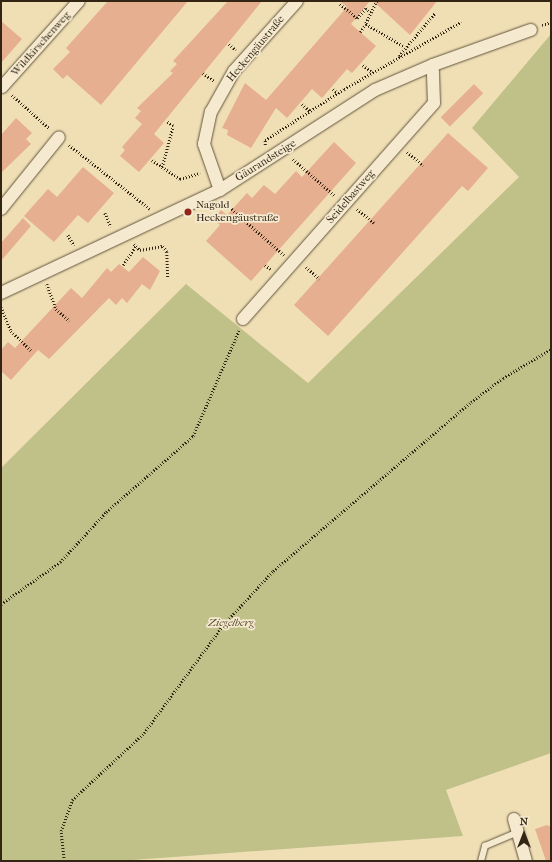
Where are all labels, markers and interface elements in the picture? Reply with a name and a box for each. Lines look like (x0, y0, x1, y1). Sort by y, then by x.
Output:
street label: Wildkirschenweg (9, 9, 73, 79)
street label: Heckengäustraße (224, 13, 288, 85)
street label: Gäurandsteige (233, 137, 299, 185)
street label: Seidelbastweg (324, 167, 378, 227)
place label: Nagold Heckengäustraße (196, 199, 279, 225)
marker: Nagold Heckengäustraße (183, 207, 193, 217)
park label: Ziegelberg (208, 616, 254, 630)
north arrow (504, 814, 544, 854)
text: N (520, 815, 528, 828)

